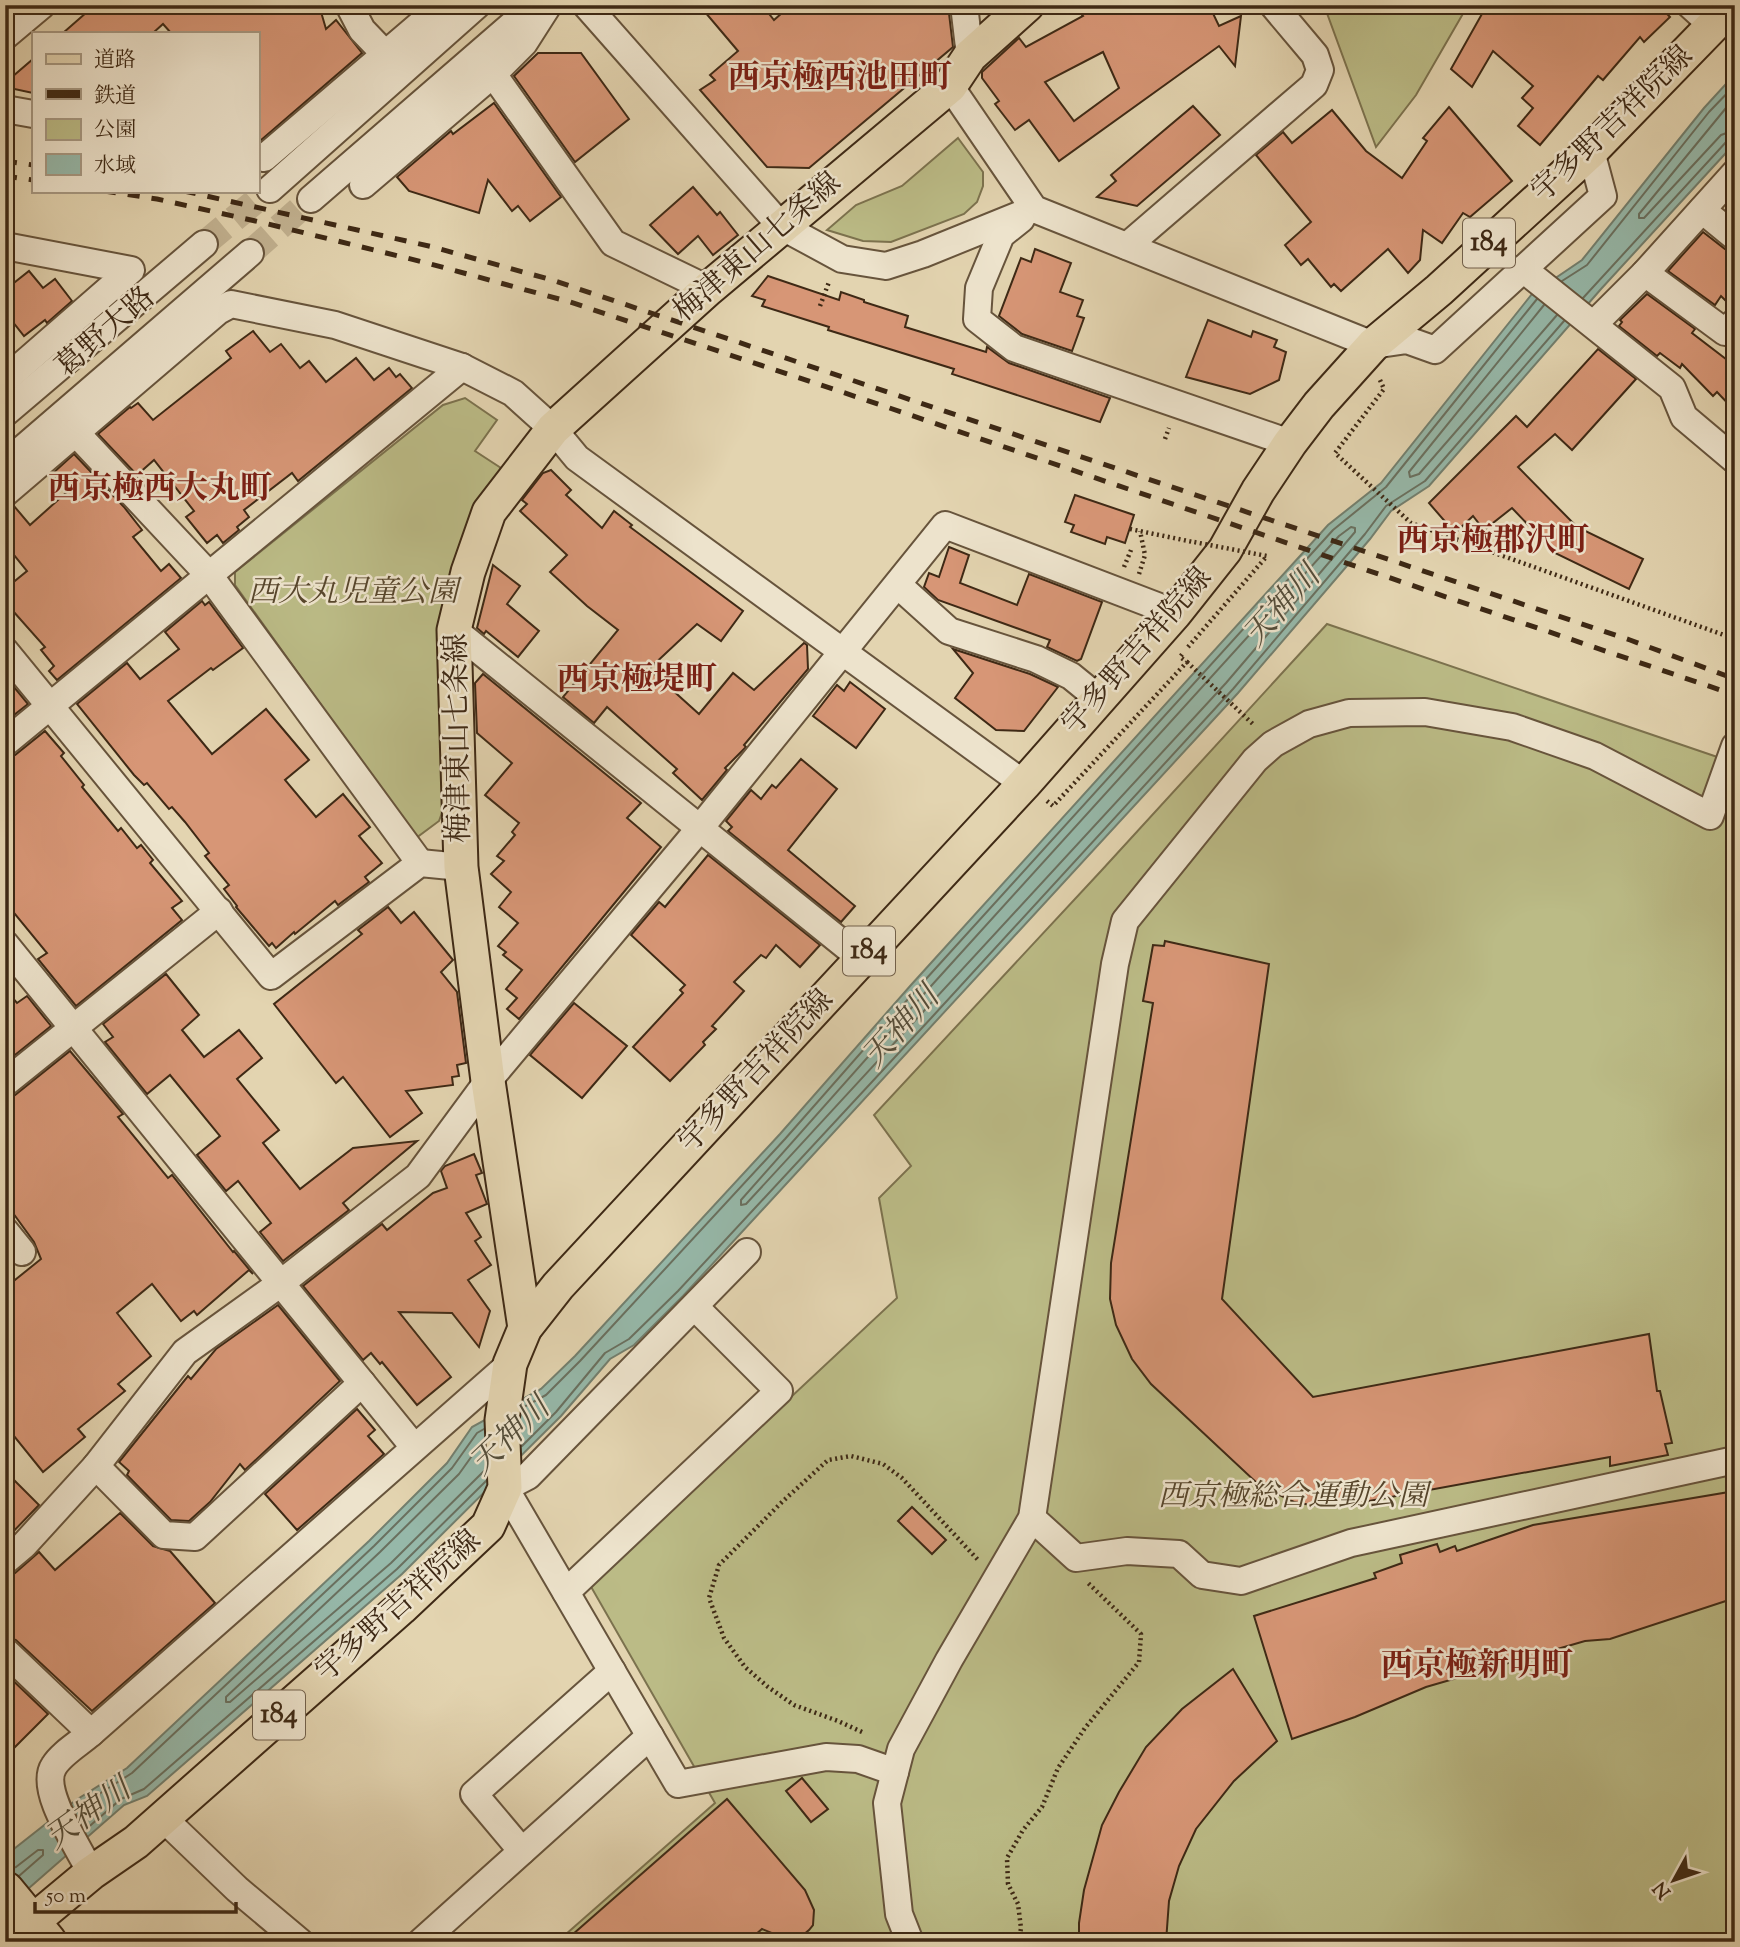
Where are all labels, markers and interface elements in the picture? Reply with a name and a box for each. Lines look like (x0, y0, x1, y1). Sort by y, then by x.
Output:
legend (32, 32, 259, 192)
street label: 宇多野吉祥院線 (1523, 37, 1703, 213)
text: 道路 (94, 46, 136, 76)
district label: 西京極西池田町 (728, 56, 952, 102)
text: 鉄道 (94, 82, 136, 112)
text: 公園 (94, 116, 136, 146)
text: 水域 (94, 152, 136, 182)
street label: 梅津東山七条線 (665, 163, 851, 333)
road number: 184 (1463, 218, 1515, 268)
street label: 葛野大路 (47, 277, 165, 389)
district label: 西京極西大丸町 (48, 467, 272, 513)
district label: 西京極郡沢町 (1397, 519, 1589, 565)
water label: 天神川 (1234, 554, 1334, 658)
street label: 宇多野吉祥院線 (1053, 559, 1223, 745)
park label: 西大丸児童公園 (248, 572, 463, 615)
street label: 梅津東山七条線 (436, 633, 482, 843)
district label: 西京極堤町 (557, 658, 717, 704)
road number: 184 (843, 926, 895, 976)
water label: 天神川 (853, 975, 953, 1079)
street label: 宇多野吉祥院線 (670, 981, 844, 1163)
water label: 天神川 (460, 1385, 564, 1487)
park label: 西京極総合運動公園 (1158, 1476, 1433, 1519)
street label: 宇多野吉祥院線 (307, 1521, 491, 1693)
district label: 西京極新明町 (1381, 1644, 1573, 1690)
road number: 184 (253, 1690, 305, 1740)
water label: 天神川 (37, 1766, 144, 1862)
north arrow (1638, 1846, 1708, 1916)
scale bar (35, 1870, 236, 1914)
text: N (1648, 1875, 1678, 1904)
text: 50 m (45, 1882, 86, 1912)

